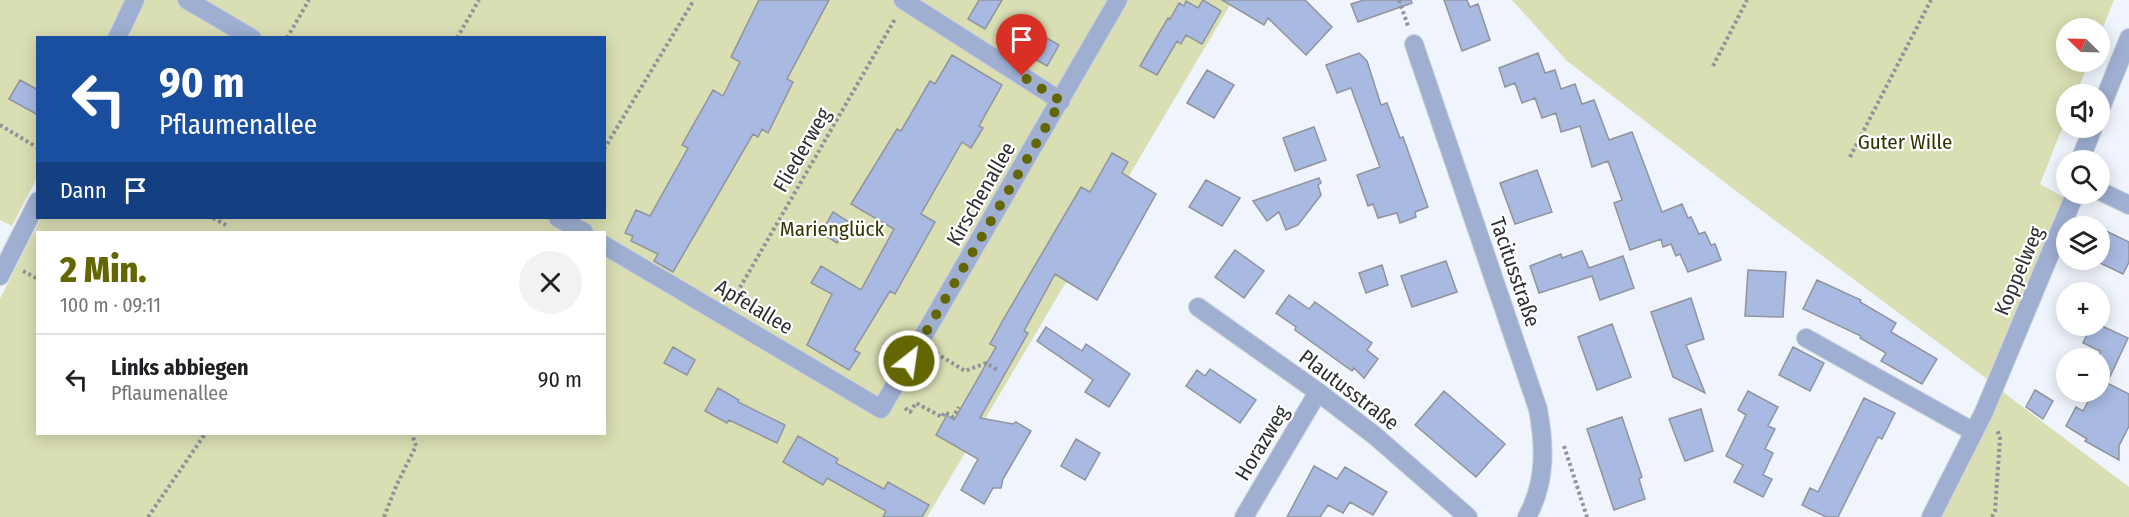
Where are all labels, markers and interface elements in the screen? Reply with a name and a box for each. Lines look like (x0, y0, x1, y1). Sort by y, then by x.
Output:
pin (996, 14, 1047, 76)
north arrow (2056, 18, 2110, 72)
map controls (2056, 18, 2110, 402)
icon: arrive (1005, 23, 1038, 56)
text: 90 m (159, 58, 244, 108)
icon: left (60, 60, 138, 138)
button: sound (2056, 84, 2110, 138)
street label: Fliederweg (767, 103, 837, 197)
text: Pflaumenallee (159, 109, 317, 141)
park label: Guter Wille (1858, 129, 1952, 155)
street label: Kirschenallee (941, 137, 1021, 251)
button: search (2056, 150, 2110, 204)
icon: arrive (119, 174, 152, 207)
text: Dann (60, 177, 107, 204)
street label: Tacitusstraße (1484, 214, 1546, 330)
park label: Marienglück (780, 216, 884, 242)
button: layers (2056, 216, 2110, 270)
street label: Koppelweg (1989, 222, 2049, 319)
text: 2 Min. (60, 248, 147, 292)
button: close (519, 251, 582, 314)
street label: Apfelallee (710, 274, 798, 340)
button: + (2056, 282, 2110, 336)
text: 100 m · 09:11 (60, 293, 161, 317)
position arrow (877, 329, 941, 393)
street label: Plautusstraße (1294, 344, 1404, 436)
button: − (2056, 348, 2110, 402)
text: Links abbiegen (111, 354, 249, 381)
icon: left (60, 363, 93, 396)
text: 90 m (538, 366, 582, 393)
text: Pflaumenallee (111, 381, 228, 405)
street label: Horazweg (1229, 401, 1295, 485)

